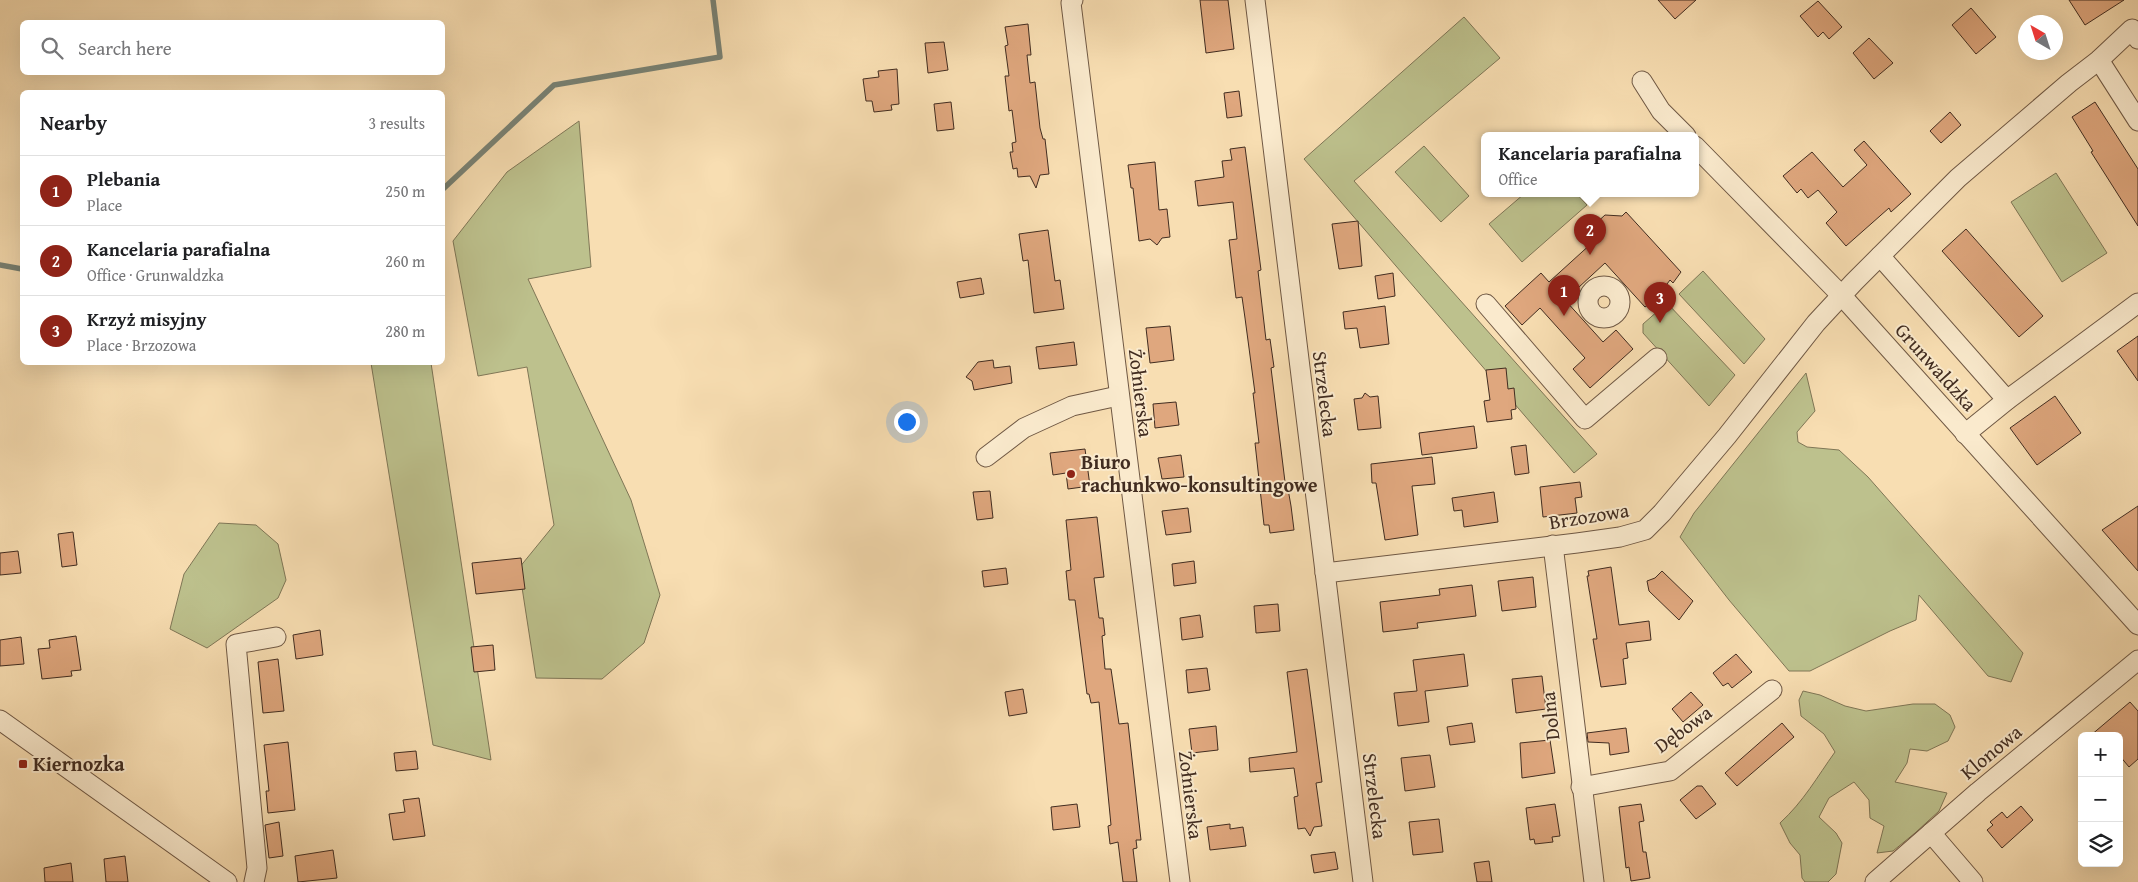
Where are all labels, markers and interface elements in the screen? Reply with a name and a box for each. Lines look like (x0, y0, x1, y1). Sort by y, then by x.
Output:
north arrow (2018, 15, 2063, 60)
search box (20, 20, 445, 75)
icon: search (38, 34, 66, 62)
text: Search here (78, 34, 172, 62)
text: Nearby (40, 107, 107, 138)
text: 3 results (368, 111, 425, 135)
popup (1481, 132, 1699, 197)
text: Kancelaria parafialna (1498, 139, 1682, 167)
text: Plebania (87, 165, 160, 193)
text: Office (1498, 167, 1537, 191)
text: 1 (52, 179, 60, 203)
text: 250 m (385, 179, 425, 203)
text: Place (87, 193, 122, 217)
pin: 2 (1574, 214, 1606, 255)
text: Kancelaria parafialna (87, 235, 270, 263)
text: 2 (52, 249, 60, 273)
text: 260 m (385, 249, 425, 273)
text: Office · Grunwaldzka (87, 263, 224, 287)
pin: 1 (1548, 275, 1580, 316)
pin: 3 (1644, 282, 1676, 323)
text: Krzyż misyjny (87, 305, 206, 333)
street label: Grunwaldzka (1889, 316, 1984, 418)
text: 3 (52, 319, 60, 343)
text: 280 m (385, 319, 425, 343)
text: Place · Brzozowa (87, 333, 196, 357)
street label: Żołnierska (1122, 347, 1161, 439)
street label: Strzelecka (1306, 349, 1345, 439)
your location (894, 409, 920, 435)
place label: Biuro rachunkwo-konsultingowe (1081, 447, 1318, 499)
marker: Biuro rachunkwo-konsultingowe (1065, 468, 1077, 480)
street label: Brzozowa (1547, 495, 1631, 536)
street label: Dolna (1532, 690, 1566, 742)
street label: Dębowa (1648, 697, 1718, 759)
street label: Klonowa (1954, 717, 2028, 786)
map controls (2078, 732, 2123, 867)
button: + (2078, 732, 2123, 777)
place label: Kiernozka (33, 749, 125, 778)
street label: Żołnierska (1172, 749, 1211, 841)
street label: Strzelecka (1356, 751, 1395, 841)
marker: Kiernozka (17, 758, 29, 770)
button: − (2078, 777, 2123, 822)
button: layers (2078, 822, 2123, 867)

